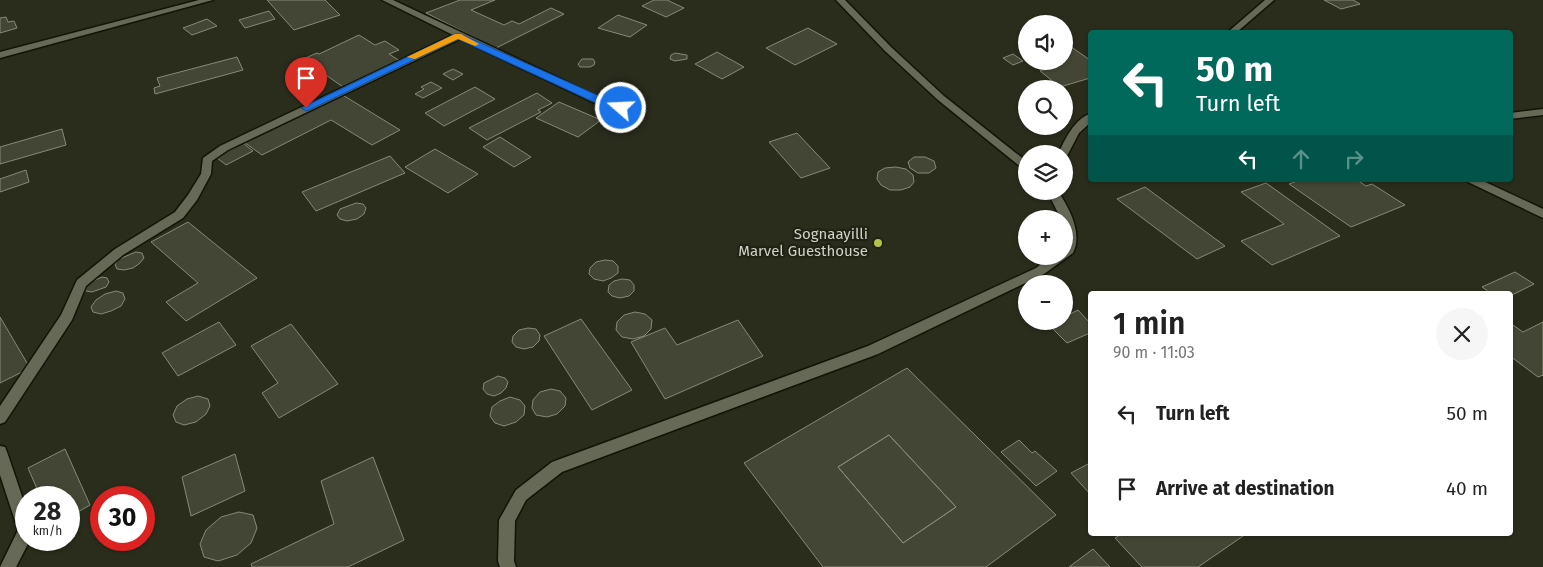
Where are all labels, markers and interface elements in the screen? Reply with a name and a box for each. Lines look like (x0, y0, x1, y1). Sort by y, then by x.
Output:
map controls (1018, 15, 1073, 330)
button: sound (1018, 15, 1073, 70)
text: 50 m (1196, 48, 1273, 90)
icon: left (1113, 50, 1178, 115)
pin (285, 57, 327, 108)
icon: arrive (292, 64, 320, 92)
button: search (1018, 80, 1073, 135)
position arrow (594, 81, 646, 133)
text: Turn left (1196, 90, 1280, 117)
button: layers (1018, 145, 1073, 200)
icon: left (1234, 145, 1262, 173)
icon: ahead (1287, 145, 1315, 173)
icon: right (1340, 145, 1368, 173)
button: + (1018, 210, 1073, 265)
place label: Sognaayilli Marvel Guesthouse (738, 225, 868, 260)
marker: Sognaayilli Marvel Guesthouse (872, 237, 884, 249)
button: − (1018, 275, 1073, 330)
text: 1 min (1113, 306, 1185, 342)
button: close (1436, 308, 1488, 360)
text: 90 m · 11:03 (1113, 343, 1195, 362)
icon: left (1113, 400, 1141, 428)
text: Turn left (1156, 402, 1230, 425)
text: 50 m (1447, 402, 1488, 425)
icon: arrive (1113, 475, 1141, 503)
text: Arrive at destination (1156, 477, 1335, 500)
text: 40 m (1446, 477, 1488, 500)
speed limit sign: 30 (90, 486, 155, 551)
text: 28 (34, 497, 61, 527)
text: km/h (33, 524, 62, 538)

